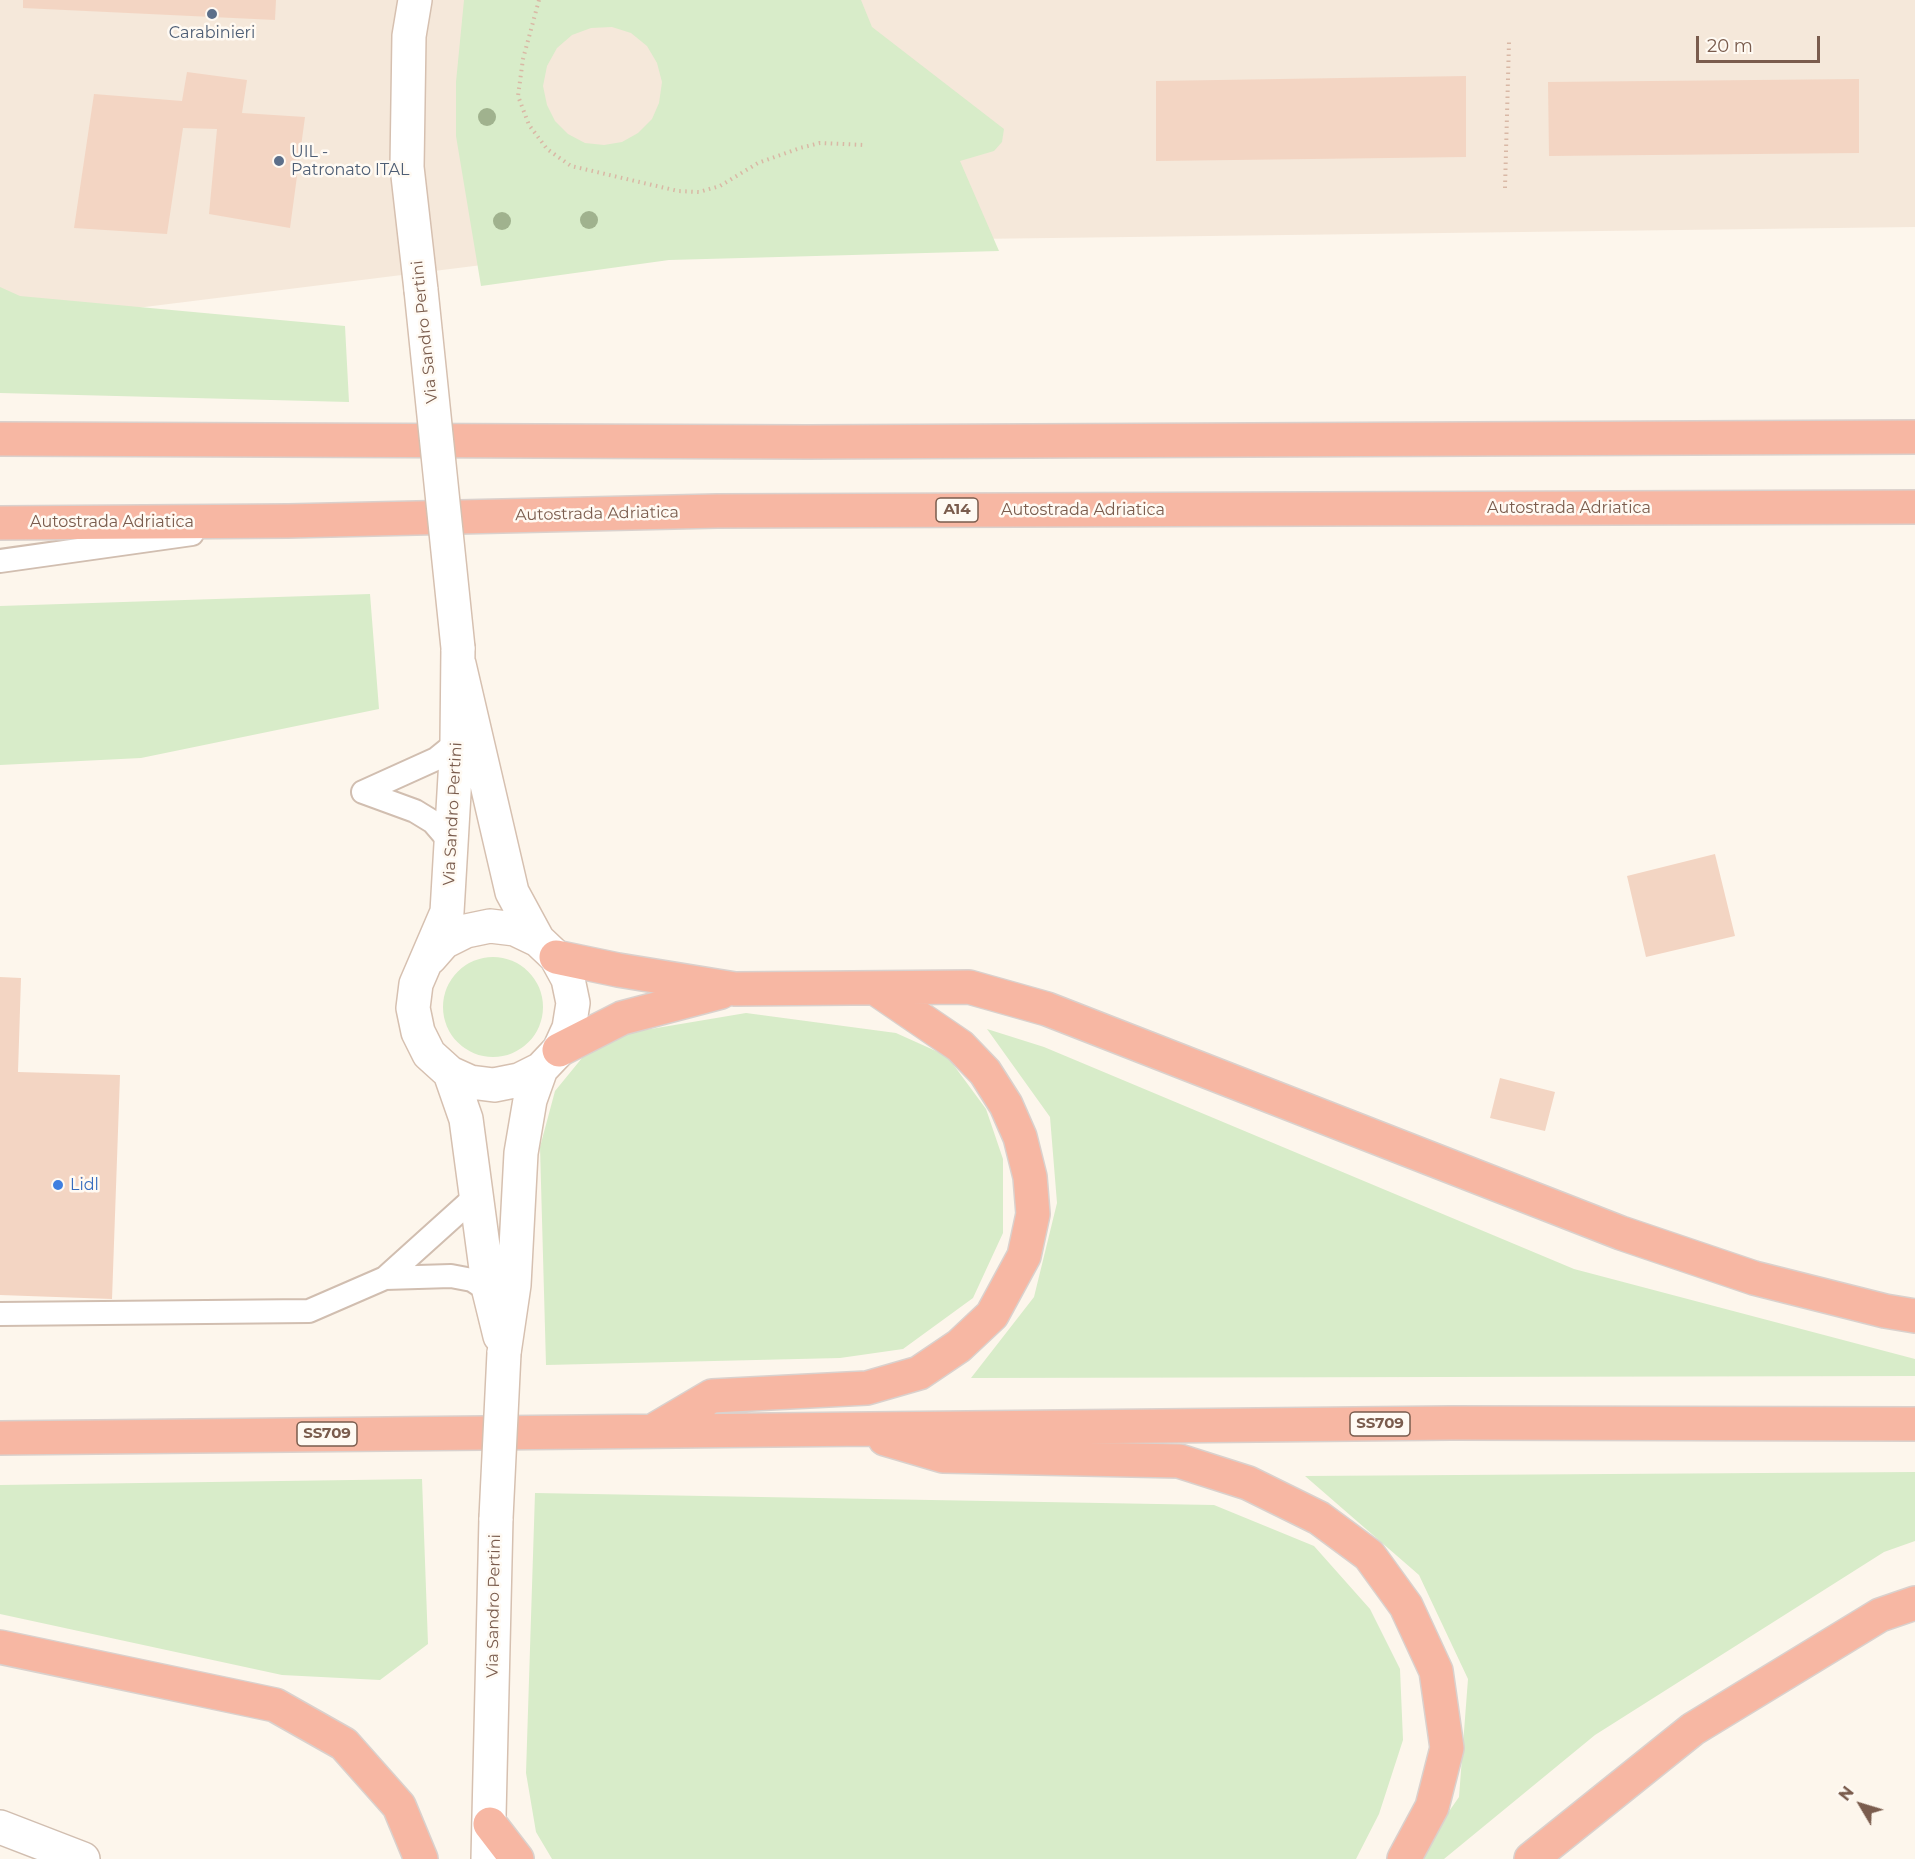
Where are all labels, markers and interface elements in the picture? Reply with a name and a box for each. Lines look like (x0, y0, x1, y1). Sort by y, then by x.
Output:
marker: Carabinieri (205, 7, 219, 21)
place label: Carabinieri (169, 23, 255, 43)
scale bar (1699, 24, 1824, 62)
text: 20 m (1707, 35, 1753, 57)
place label: UIL - Patronato ITAL (291, 142, 409, 180)
marker: UIL - Patronato ITAL (272, 154, 286, 168)
street label: Via Sandro Pertini (408, 260, 442, 404)
road number: A14 (936, 498, 978, 522)
street label: Autostrada Adriatica (1487, 498, 1651, 518)
street label: Autostrada Adriatica (1001, 500, 1165, 520)
street label: Autostrada Adriatica (515, 503, 679, 525)
street label: Autostrada Adriatica (30, 512, 194, 532)
street label: Via Sandro Pertini (440, 742, 466, 886)
place label: Lidl (70, 1175, 99, 1195)
marker: Lidl (51, 1178, 65, 1192)
road number: SS709 (1350, 1412, 1410, 1436)
road number: SS709 (297, 1422, 357, 1446)
street label: Via Sandro Pertini (483, 1534, 505, 1678)
north arrow (1831, 1775, 1891, 1835)
text: N (1835, 1783, 1858, 1805)

